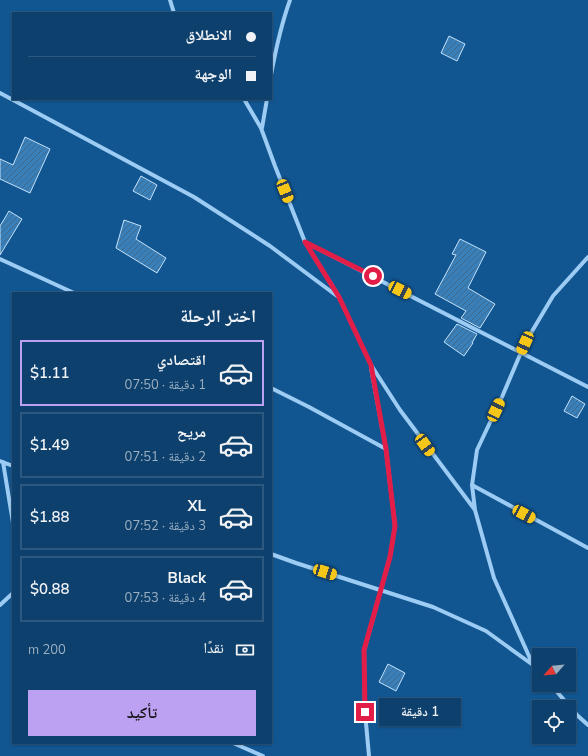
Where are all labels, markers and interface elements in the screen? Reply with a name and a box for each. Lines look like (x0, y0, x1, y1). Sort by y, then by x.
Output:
text: الانطلاق (186, 25, 232, 45)
text: الوجهة (194, 64, 232, 84)
car (275, 178, 295, 204)
route start (364, 267, 382, 285)
car (387, 279, 413, 301)
text: اختر الرحلة (180, 304, 256, 328)
car (515, 330, 535, 356)
text: اقتصادي (157, 350, 206, 370)
icon: car (218, 355, 254, 391)
text: $1.11 (30, 363, 70, 383)
text: 1 دقيقة · 07:50 (125, 376, 206, 394)
car (485, 397, 507, 423)
text: مريح (177, 422, 206, 442)
icon: car (218, 427, 254, 463)
car (413, 432, 437, 458)
text: $1.49 (30, 435, 70, 455)
text: 2 دقيقة · 07:51 (125, 448, 206, 466)
text: XL (187, 496, 206, 516)
icon: car (218, 499, 254, 535)
car (511, 503, 537, 525)
text: $1.88 (30, 507, 70, 527)
text: 3 دقيقة · 07:52 (125, 517, 206, 535)
car (312, 563, 338, 581)
text: Black (168, 568, 206, 588)
icon: car (218, 571, 254, 607)
text: $0.88 (30, 579, 70, 599)
text: 4 دقيقة · 07:53 (125, 589, 206, 607)
text: نقدًا (203, 638, 224, 658)
icon: cash (234, 639, 256, 661)
text: 200 m (28, 641, 66, 659)
north arrow (532, 648, 576, 692)
map controls (532, 648, 576, 744)
button: تأكيد (28, 690, 256, 736)
callout: 1 دقيقة (379, 698, 461, 726)
button: locate (532, 700, 576, 744)
route end (356, 703, 374, 721)
text: 1 دقيقة (401, 703, 439, 721)

